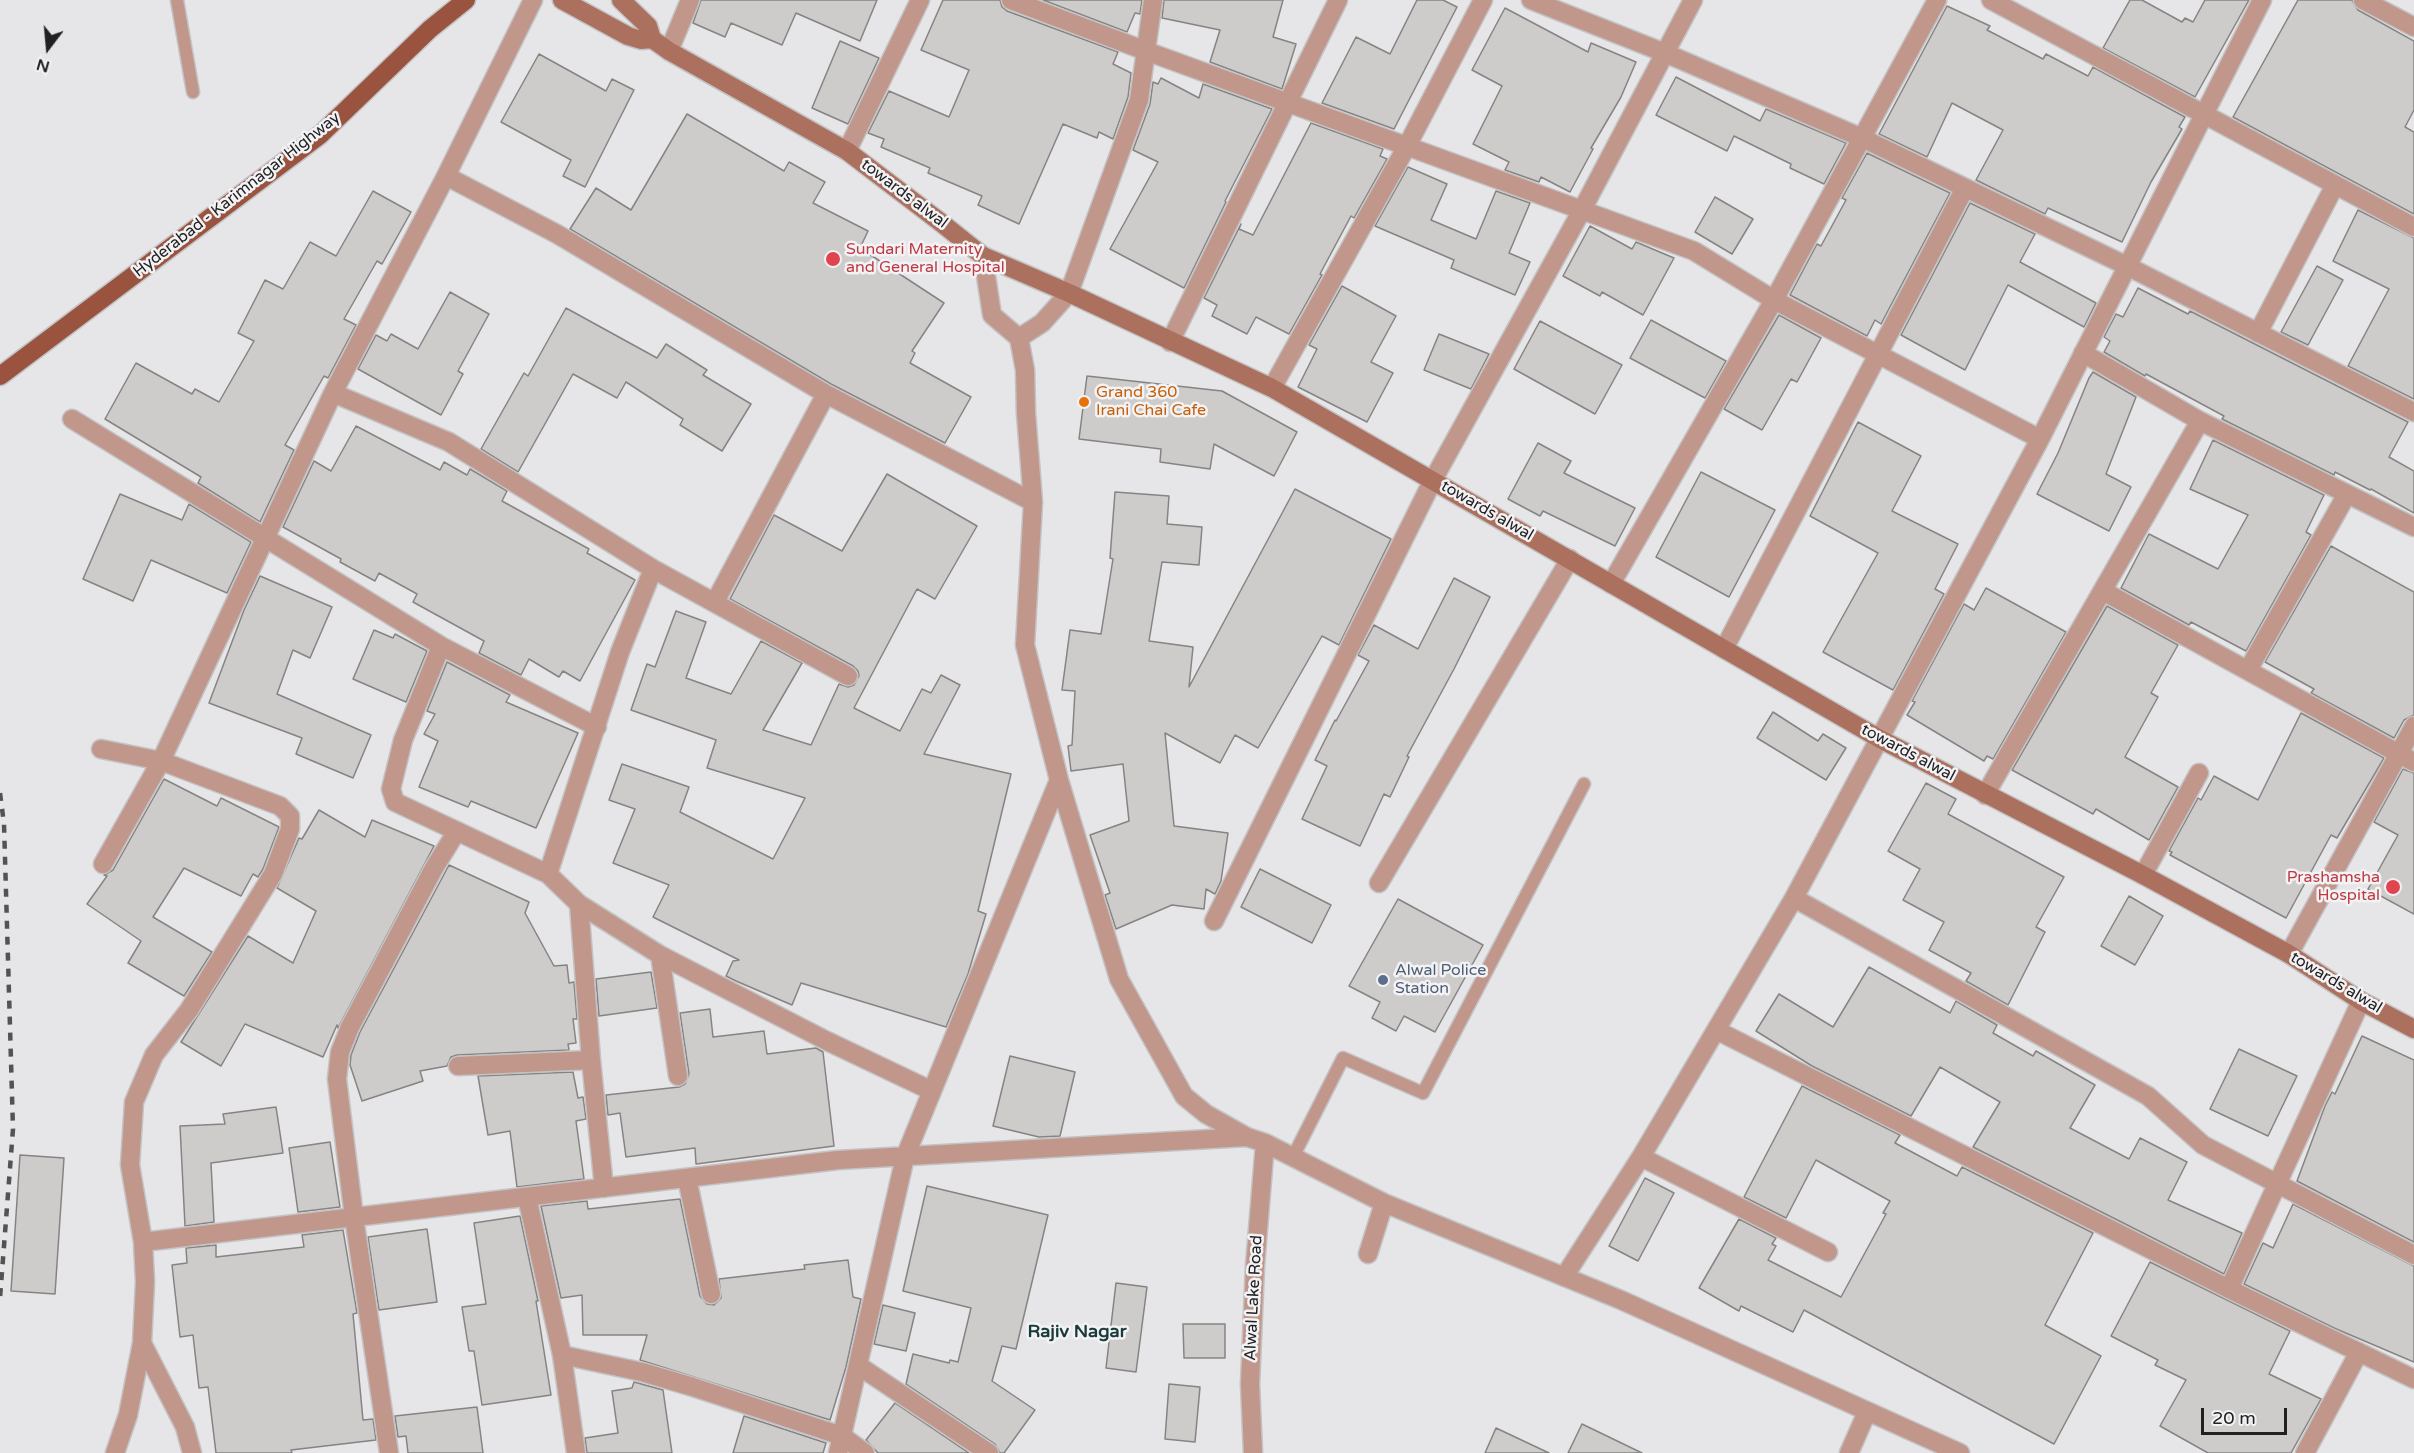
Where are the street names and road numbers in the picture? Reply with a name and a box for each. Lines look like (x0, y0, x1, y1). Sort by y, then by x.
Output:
street label: Hyderabad - Karimnagar Highway (130, 108, 344, 282)
street label: towards alwal (857, 155, 951, 233)
street label: towards alwal (1437, 477, 1537, 545)
street label: towards alwal (1858, 720, 1958, 786)
street label: towards alwal (2287, 948, 2385, 1018)
street label: Alwal Lake Road (1241, 1235, 1267, 1361)

